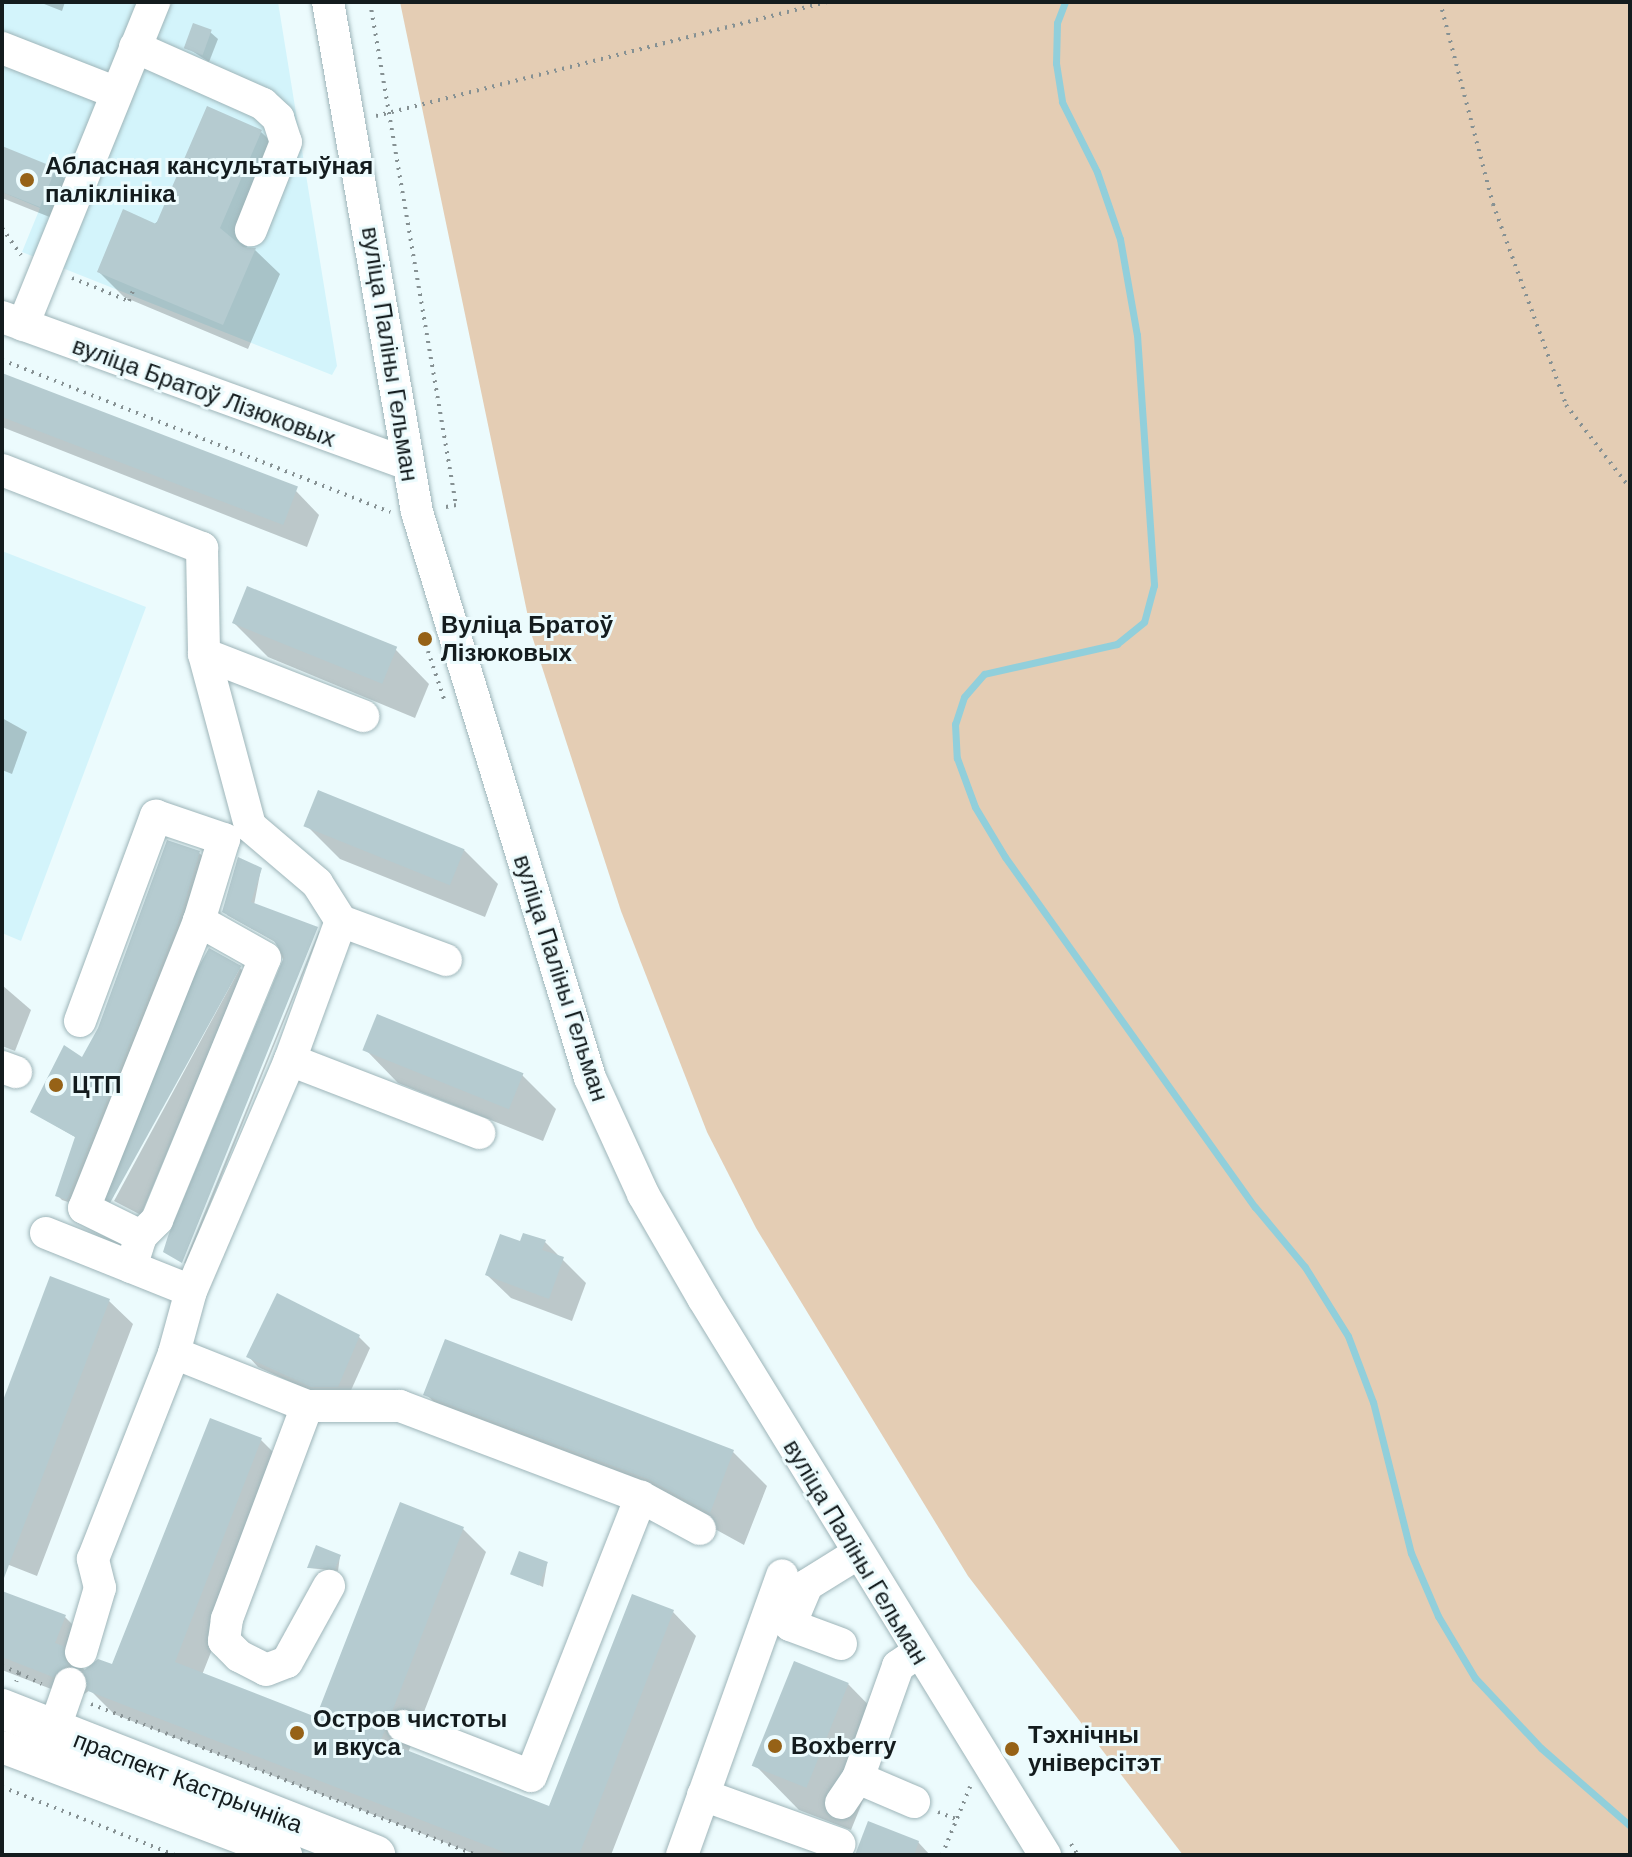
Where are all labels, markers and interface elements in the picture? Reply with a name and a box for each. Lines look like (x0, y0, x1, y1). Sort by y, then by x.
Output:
place label: Абласная кансультатыўная паліклініка (45, 152, 373, 208)
marker: Абласная кансультатыўная паліклініка (16, 169, 38, 191)
street label: вуліца Паліны Гельман (356, 225, 424, 483)
street label: вуліца Братоў Лізюковых (69, 331, 339, 453)
place label: Вуліца Братоў Лізюковых (441, 611, 613, 667)
marker: Вуліца Братоў Лізюковых (416, 630, 434, 648)
street label: вуліца Паліны Гельман (508, 851, 614, 1105)
place label: ЦТП (72, 1071, 121, 1099)
marker: ЦТП (47, 1076, 65, 1094)
street label: вуліца Паліны Гельман (777, 1434, 935, 1670)
place label: Остров чистоты и вкуса (313, 1705, 507, 1761)
place label: Тэхнічны універсітэт (1028, 1721, 1161, 1777)
marker: Остров чистоты и вкуса (288, 1724, 306, 1742)
street label: праспект Кастрычніка (69, 1725, 307, 1839)
place label: Boxberry (791, 1732, 896, 1760)
marker: Boxberry (766, 1737, 784, 1755)
marker: Тэхнічны універсітэт (1003, 1740, 1021, 1758)

